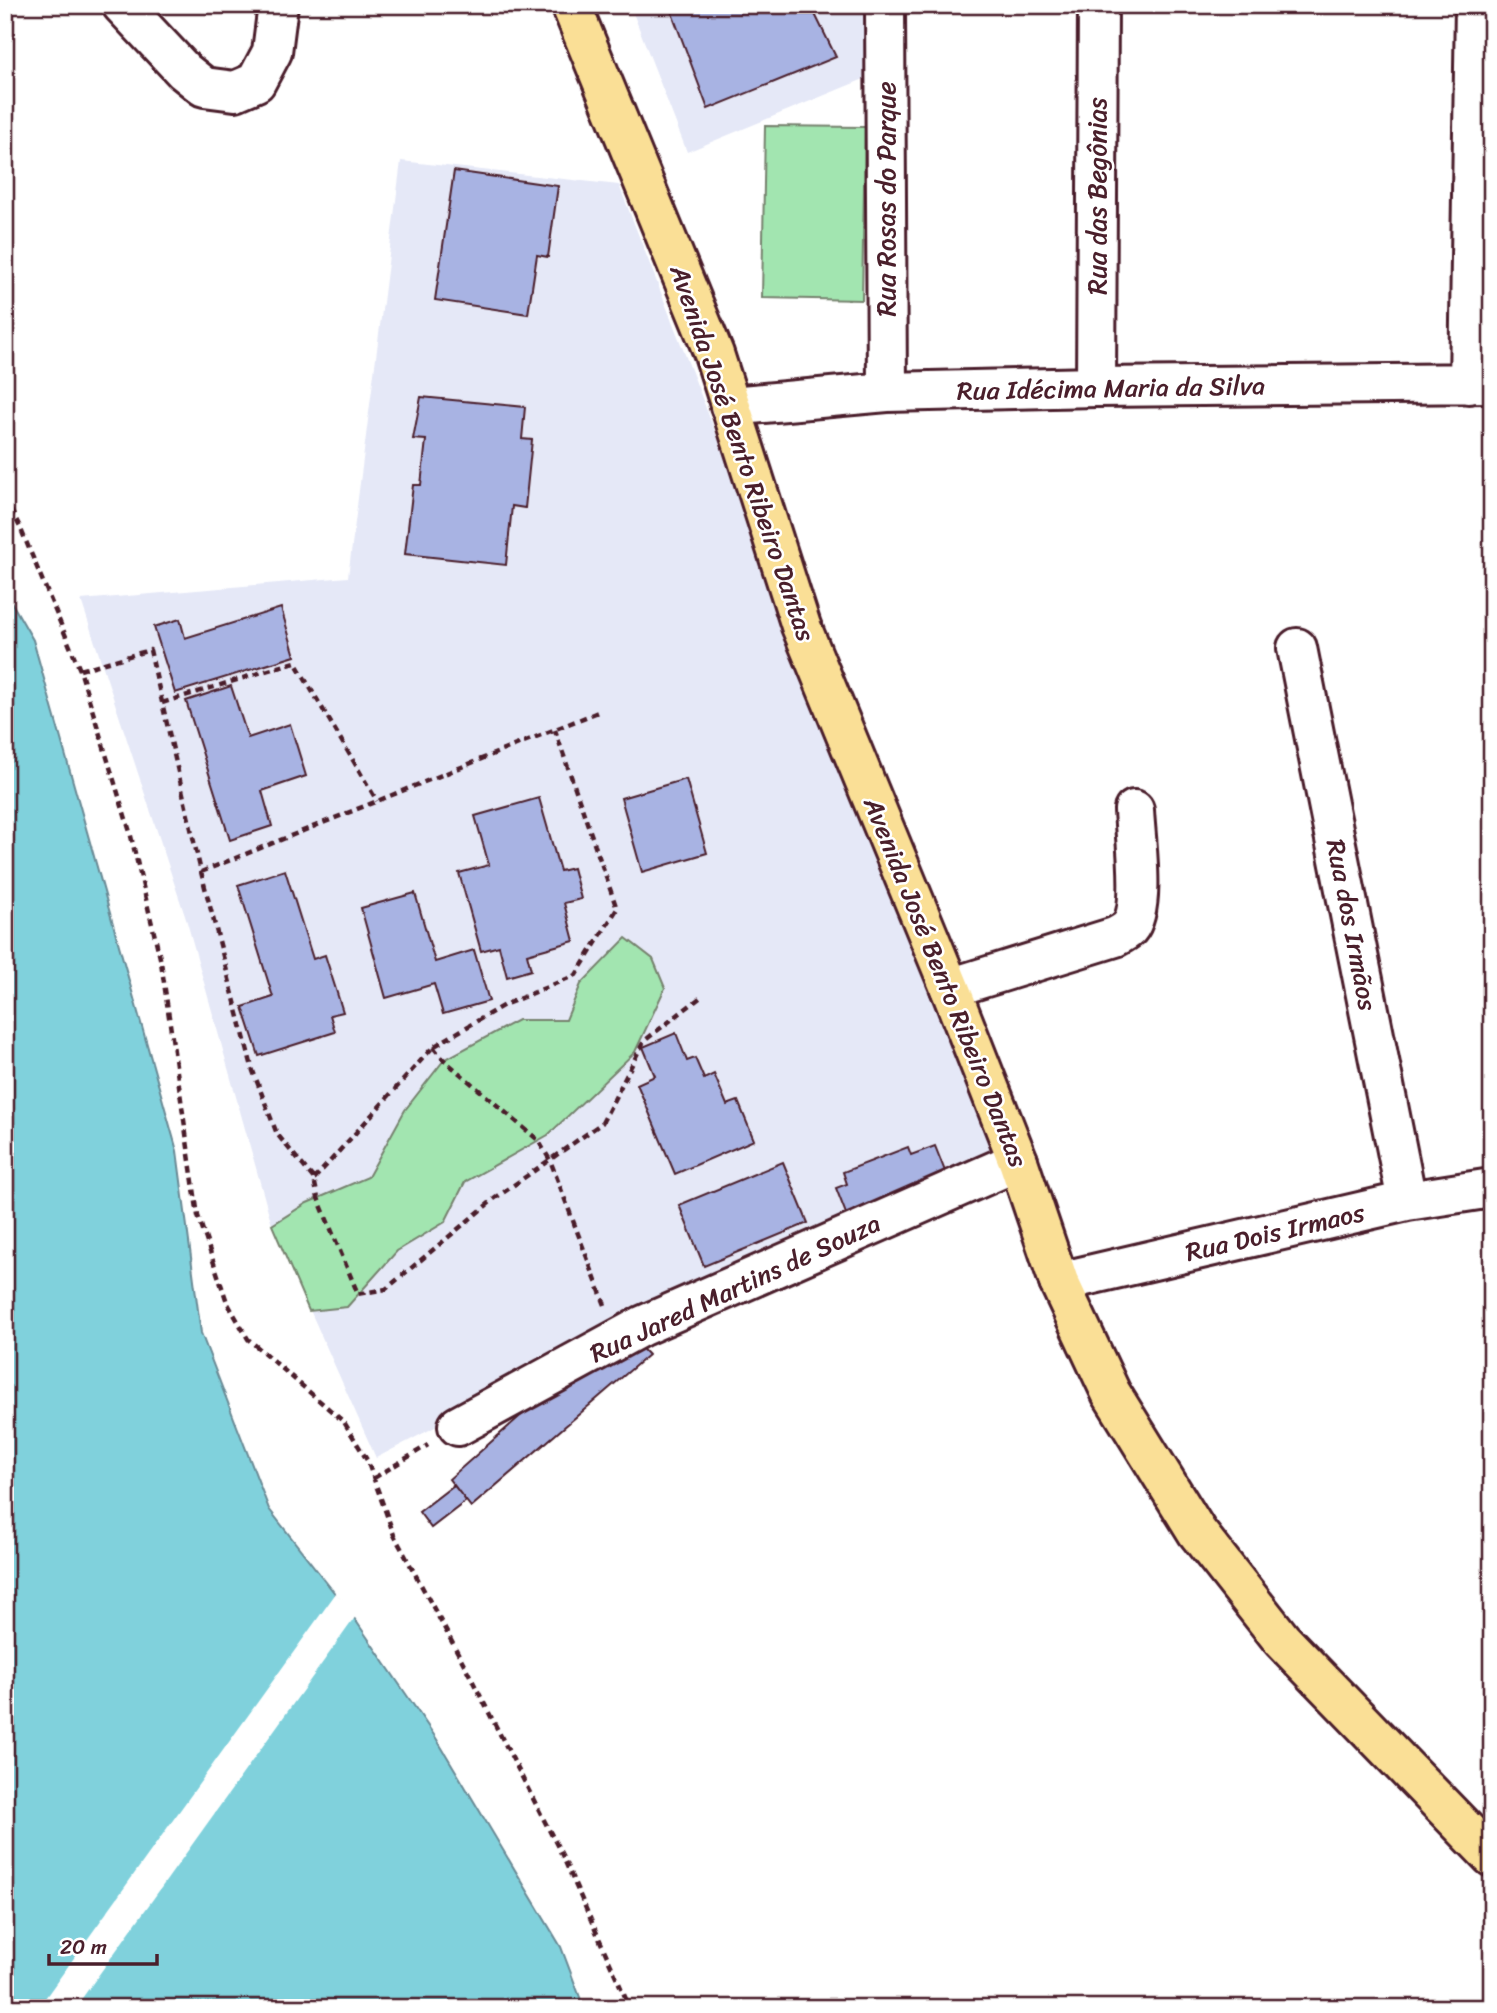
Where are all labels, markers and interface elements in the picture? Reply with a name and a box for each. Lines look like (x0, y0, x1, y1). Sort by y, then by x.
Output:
street label: Rua Rosas do Parque (863, 81, 909, 317)
street label: Rua das Begônias (1074, 97, 1120, 295)
street label: Avenida José Bento Ribeiro Dantas (656, 257, 829, 648)
street label: Rua Idécima Maria da Silva (956, 362, 1266, 414)
street label: Avenida José Bento Ribeiro Dantas (850, 789, 1042, 1174)
street label: Rua dos Irmãos (1313, 835, 1391, 1015)
street label: Rua Dois Irmaos (1181, 1189, 1370, 1275)
street label: Rua Jared Martins de Souza (582, 1200, 888, 1376)
scale bar (49, 1922, 158, 1966)
text: 20 m (60, 1928, 107, 1966)

